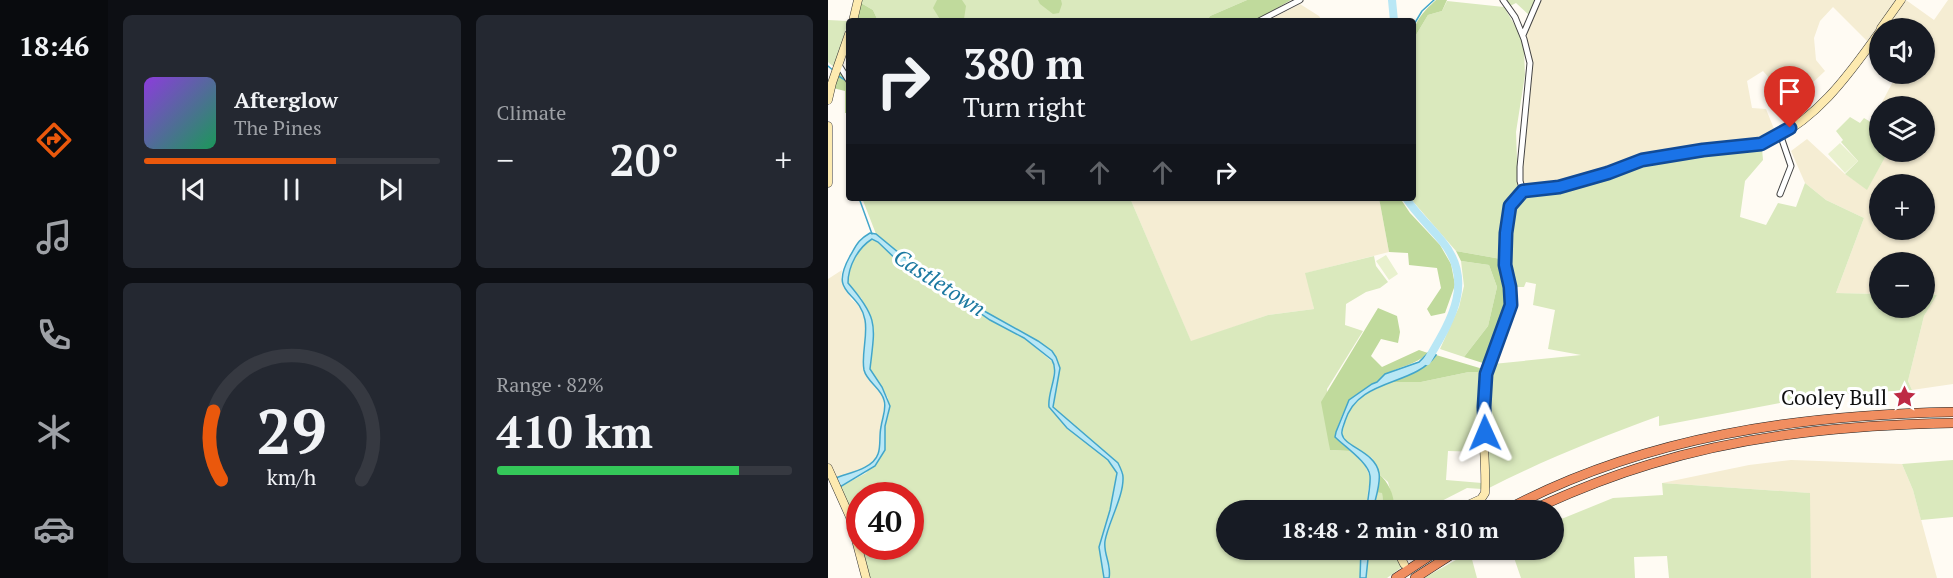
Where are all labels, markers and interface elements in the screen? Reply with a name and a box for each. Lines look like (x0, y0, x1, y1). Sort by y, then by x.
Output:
map controls (1869, 18, 1935, 318)
button: sound (1869, 18, 1935, 84)
text: 18:46 (19, 28, 89, 64)
text: 380 m (963, 35, 1084, 91)
icon: right (864, 42, 942, 120)
pin (1764, 66, 1815, 128)
icon: arrive (1773, 75, 1806, 108)
text: Afterglow (234, 85, 338, 114)
text: Turn right (963, 89, 1086, 125)
button: layers (1869, 96, 1935, 162)
text: Climate (497, 99, 566, 126)
text: The Pines (234, 114, 322, 141)
icon: directions (33, 119, 75, 161)
text: 20° (610, 129, 679, 189)
text: − (497, 138, 514, 181)
text: + (774, 138, 792, 181)
icon: left (1020, 156, 1053, 189)
icon: ahead (1083, 156, 1116, 189)
icon: ahead (1146, 156, 1179, 189)
icon: right (1209, 156, 1242, 189)
icon: previous (177, 173, 210, 206)
icon: pause (275, 173, 308, 206)
icon: next (374, 173, 407, 206)
button: + (1869, 174, 1935, 240)
icon: music (33, 216, 75, 258)
water label: Castletown (889, 242, 991, 322)
button: − (1869, 252, 1935, 318)
icon: phone (33, 314, 75, 356)
text: Range · 82% (497, 371, 604, 398)
place label: Cooley Bull (1781, 383, 1887, 411)
place icon: Cooley Bull (1892, 384, 1918, 410)
text: 29 (256, 389, 327, 472)
text: 410 km (497, 401, 653, 461)
position arrow (1453, 401, 1517, 465)
icon: climate (33, 411, 75, 453)
text: km/h (267, 463, 317, 491)
speed limit sign: 40 (846, 482, 924, 560)
icon: car (33, 508, 75, 550)
text: 18:48 · 2 min · 810 m (1281, 515, 1499, 544)

